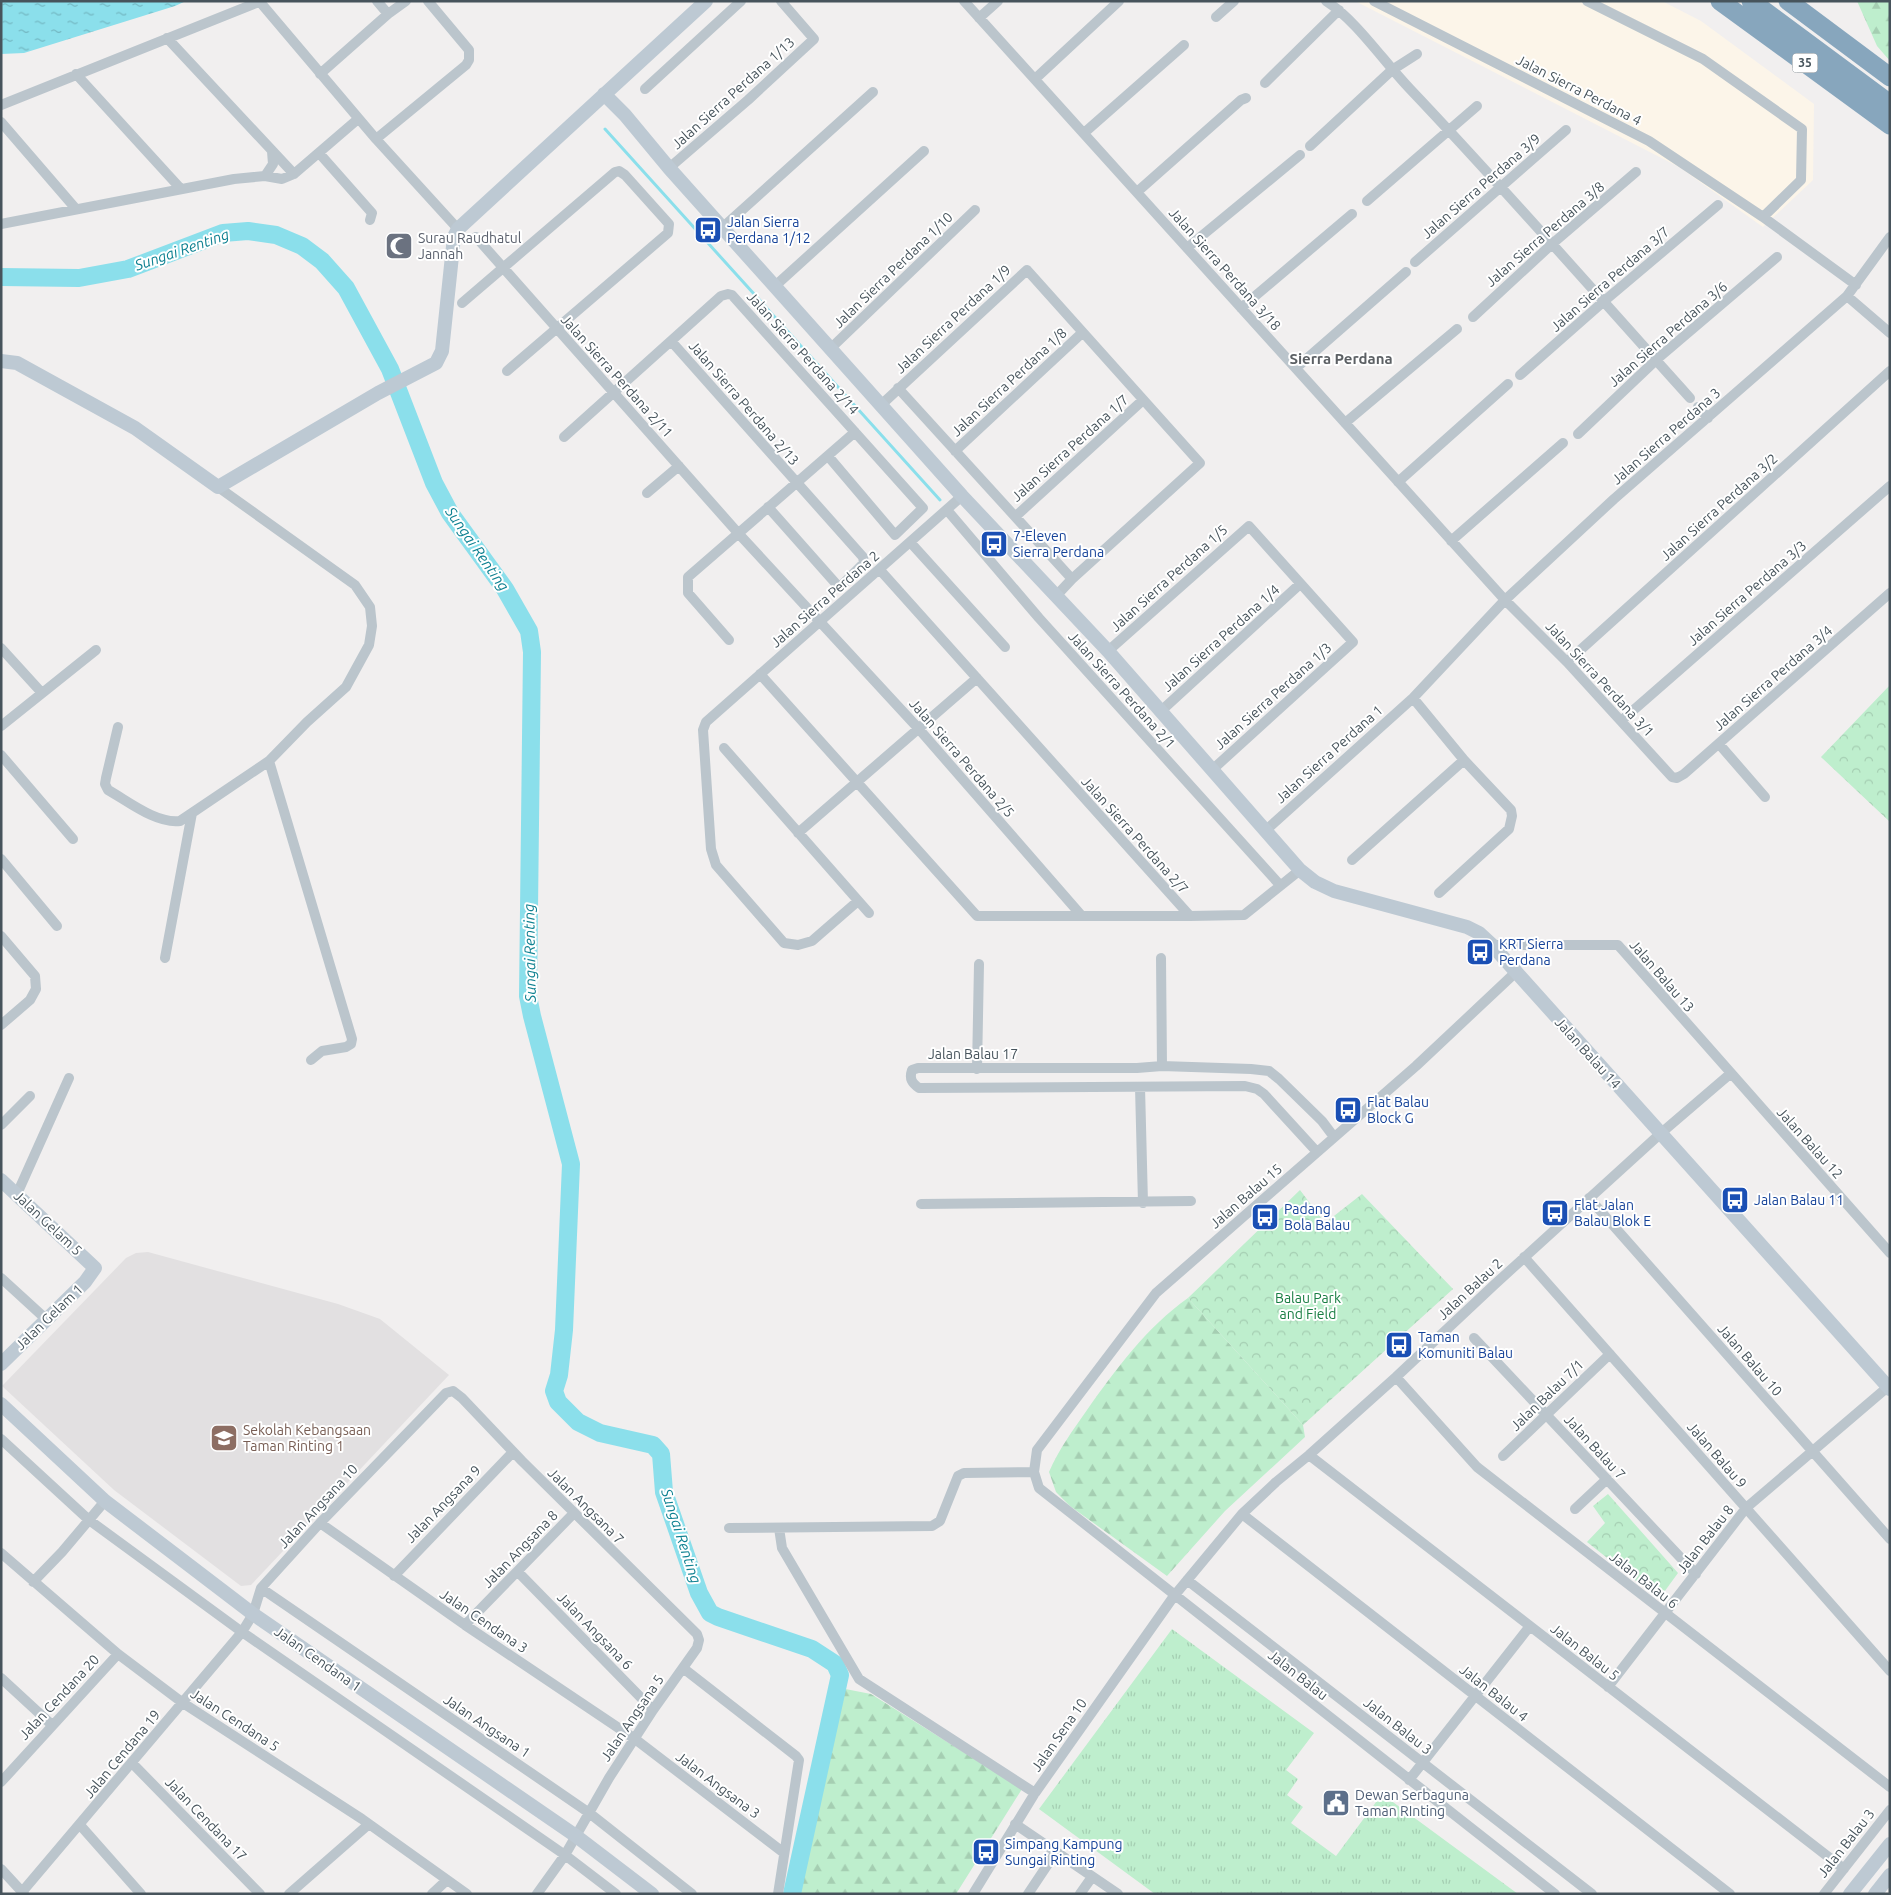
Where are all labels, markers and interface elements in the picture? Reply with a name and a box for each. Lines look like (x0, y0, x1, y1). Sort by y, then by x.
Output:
street label: Jalan Sierra Perdana 1/13 (668, 34, 798, 152)
street label: Jalan Sierra Perdana 4 (1514, 51, 1644, 129)
road number: 35 (1792, 54, 1818, 72)
street label: Jalan Sierra Perdana 3/9 (1419, 130, 1543, 242)
street label: Jalan Sierra Perdana 3/8 (1483, 178, 1607, 290)
street label: Jalan Sierra Perdana 3/18 (1166, 204, 1284, 334)
street label: Jalan Sierra Perdana 1/10 (830, 209, 956, 331)
place label: Jalan Sierra Perdana 1/12 (727, 214, 811, 246)
bus stop icon: Jalan Sierra Perdana 1/12 (693, 215, 723, 245)
street label: Jalan Sierra Perdana 3/7 (1548, 223, 1672, 335)
water label: Sungai Renting (132, 225, 231, 274)
place label: Surau Raudhatul Jannah (418, 230, 522, 262)
mosque icon: Surau Raudhatul Jannah (384, 231, 414, 261)
street label: Jalan Sierra Perdana 1/9 (892, 261, 1014, 377)
street label: Jalan Sierra Perdana 3/6 (1606, 278, 1730, 390)
street label: Jalan Sierra Perdana 2/14 (744, 288, 862, 418)
street label: Jalan Sierra Perdana 2/11 (558, 311, 676, 441)
street label: Jalan Sierra Perdana 1/8 (948, 324, 1070, 440)
street label: Jalan Sierra Perdana 2/13 (686, 338, 802, 468)
district label: Sierra Perdana (1289, 350, 1393, 367)
street label: Jalan Sierra Perdana 3 (1609, 385, 1723, 487)
street label: Jalan Sierra Perdana 1/7 (1008, 391, 1132, 505)
street label: Jalan Sierra Perdana 3/2 (1657, 450, 1781, 564)
water label: Sungai Renting (442, 503, 513, 594)
street label: Jalan Sierra Perdana 1/5 (1107, 521, 1231, 635)
place label: 7-Eleven Sierra Perdana (1013, 528, 1104, 560)
bus stop icon: 7-Eleven Sierra Perdana (979, 529, 1009, 559)
street label: Jalan Sierra Perdana 3/3 (1685, 537, 1809, 649)
street label: Jalan Sierra Perdana 2 (768, 548, 882, 650)
street label: Jalan Sierra Perdana 1/4 (1159, 581, 1283, 695)
street label: Jalan Sierra Perdana 3/1 (1542, 618, 1658, 740)
street label: Jalan Sierra Perdana 3/4 (1711, 622, 1835, 734)
street label: Jalan Sierra Perdana 2/1 (1065, 628, 1179, 752)
street label: Jalan Sierra Perdana 1/3 (1211, 639, 1335, 753)
street label: Jalan Sierra Perdana 2/5 (906, 696, 1018, 820)
street label: Jalan Sierra Perdana 1 (1272, 701, 1386, 807)
street label: Jalan Sierra Perdana 2/7 (1078, 773, 1192, 897)
water label: Sungai Renting (520, 904, 539, 1003)
place label: KRT Sierra Perdana (1499, 936, 1564, 968)
bus stop icon: KRT Sierra Perdana (1465, 937, 1495, 967)
street label: Jalan Balau 13 (1626, 937, 1698, 1015)
street label: Jalan Balau 14 (1552, 1014, 1624, 1092)
street label: Jalan Balau 17 (928, 1046, 1018, 1062)
place label: Flat Balau Block G (1367, 1094, 1429, 1126)
bus stop icon: Flat Balau Block G (1333, 1095, 1363, 1125)
street label: Jalan Balau 12 (1774, 1104, 1846, 1182)
street label: Jalan Balau 15 (1207, 1160, 1285, 1232)
bus stop icon: Jalan Balau 11 (1720, 1185, 1750, 1215)
street label: Jalan Gelam 5 (11, 1187, 85, 1259)
place label: Jalan Balau 11 (1754, 1192, 1844, 1208)
place label: Flat Jalan Balau Blok E (1574, 1197, 1651, 1229)
bus stop icon: Flat Jalan Balau Blok E (1540, 1198, 1570, 1228)
place label: Padang Bola Balau (1284, 1201, 1350, 1233)
bus stop icon: Padang Bola Balau (1250, 1202, 1280, 1232)
street label: Jalan Balau 2 (1434, 1255, 1506, 1323)
street label: Jalan Gelam 1 (12, 1281, 86, 1353)
park label: Balau Park and Field (1275, 1290, 1341, 1322)
street label: Jalan Balau 10 (1714, 1321, 1786, 1399)
place label: Taman Komuniti Balau (1418, 1329, 1513, 1361)
bus stop icon: Taman Komuniti Balau (1384, 1330, 1414, 1360)
street label: Jalan Balau 7/1 (1507, 1356, 1587, 1434)
street label: Jalan Balau 7 (1561, 1411, 1629, 1483)
street label: Jalan Balau 9 (1684, 1419, 1750, 1491)
place label: Sekolah Kebangsaan Taman Rinting 1 (243, 1422, 371, 1454)
school or university icon: Sekolah Kebangsaan Taman Rinting 1 (209, 1423, 239, 1453)
street label: Jalan Angsana 10 (275, 1461, 361, 1551)
street label: Jalan Angsana 9 (402, 1462, 484, 1546)
street label: Jalan Angsana 7 (545, 1465, 627, 1547)
water label: Sungai Renting (658, 1485, 705, 1585)
street label: Jalan Balau 8 (1673, 1502, 1737, 1576)
street label: Jalan Angsana 8 (479, 1507, 561, 1591)
street label: Jalan Balau 6 (1607, 1548, 1681, 1612)
street label: Jalan Cendana 3 (437, 1586, 531, 1656)
street label: Jalan Angsana 6 (554, 1589, 636, 1673)
street label: Jalan Balau 5 (1548, 1620, 1622, 1684)
street label: Jalan Cendana 1 (272, 1623, 364, 1695)
street label: Jalan Balau (1265, 1647, 1331, 1703)
street label: Jalan Cendana 20 (16, 1651, 102, 1743)
street label: Jalan Balau 4 (1457, 1661, 1531, 1725)
street label: Jalan Angsana 5 (597, 1672, 667, 1764)
street label: Jalan Cendana 5 (188, 1685, 282, 1755)
street label: Jalan Angsana 1 (441, 1691, 533, 1761)
street label: Jalan Balau 3 (1361, 1694, 1435, 1758)
street label: Jalan Sena 10 (1028, 1695, 1090, 1775)
street label: Jalan Cendana 19 (81, 1707, 163, 1801)
street label: Jalan Angsana 3 (673, 1748, 763, 1822)
street label: Jalan Cendana 17 (162, 1774, 250, 1864)
place label: Dewan Serbaguna Taman RInting (1355, 1787, 1469, 1819)
public building icon: Dewan Serbaguna Taman RInting (1321, 1788, 1351, 1818)
street label: Jalan Balau 3 (1814, 1806, 1878, 1880)
place label: Simpang Kampung Sungai Rinting (1005, 1836, 1122, 1868)
bus stop icon: Simpang Kampung Sungai Rinting (971, 1837, 1001, 1867)

